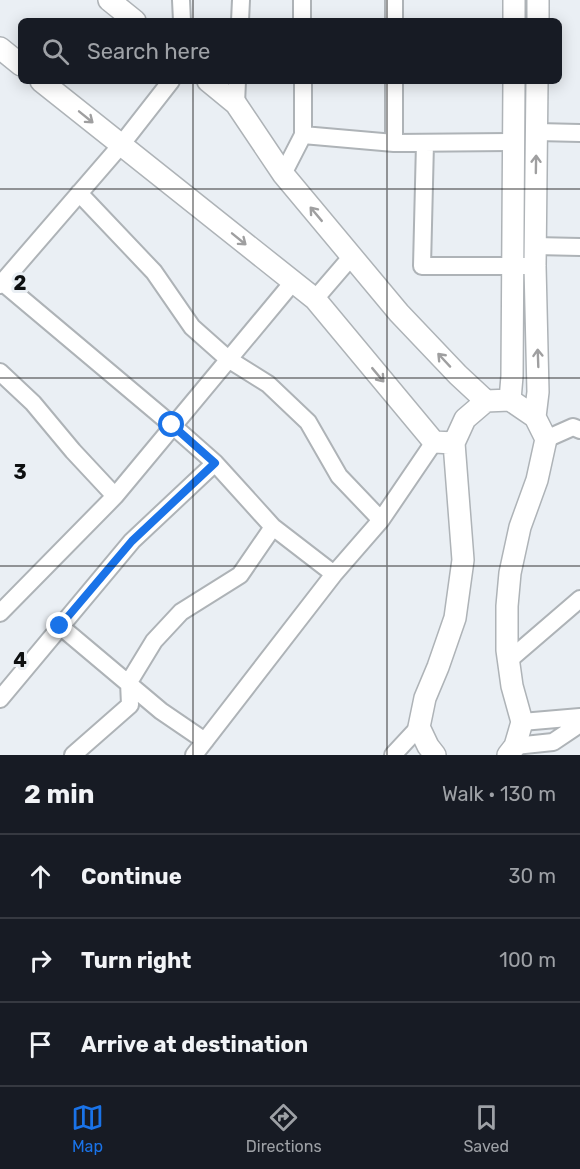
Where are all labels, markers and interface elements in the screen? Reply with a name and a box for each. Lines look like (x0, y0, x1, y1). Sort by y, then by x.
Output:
search box (18, 18, 562, 84)
icon: search (39, 35, 72, 68)
text: Search here (87, 38, 210, 65)
one-way arrow (78, 111, 94, 124)
one-way arrow (530, 154, 542, 174)
one-way arrow (310, 206, 323, 222)
one-way arrow (231, 233, 247, 246)
text: 2 (14, 271, 27, 295)
one-way arrow (532, 349, 543, 369)
one-way arrow (437, 353, 451, 368)
one-way arrow (371, 367, 384, 383)
route start (158, 411, 184, 437)
text: 3 (13, 460, 27, 484)
route end (46, 612, 72, 638)
text: 4 (13, 648, 27, 672)
text: 2 min (24, 779, 94, 810)
text: Walk · 130 m (442, 782, 556, 806)
icon: ahead (24, 860, 57, 893)
text: Continue (81, 863, 182, 890)
text: 30 m (509, 864, 556, 888)
icon: right (24, 944, 57, 977)
text: Turn right (81, 947, 191, 974)
text: 100 m (499, 948, 556, 972)
icon: arrive (24, 1028, 57, 1061)
text: Arrive at destination (81, 1031, 308, 1058)
tab: Map (71, 1101, 104, 1156)
tab: Directions (246, 1101, 322, 1156)
tab: Saved (463, 1101, 509, 1156)

